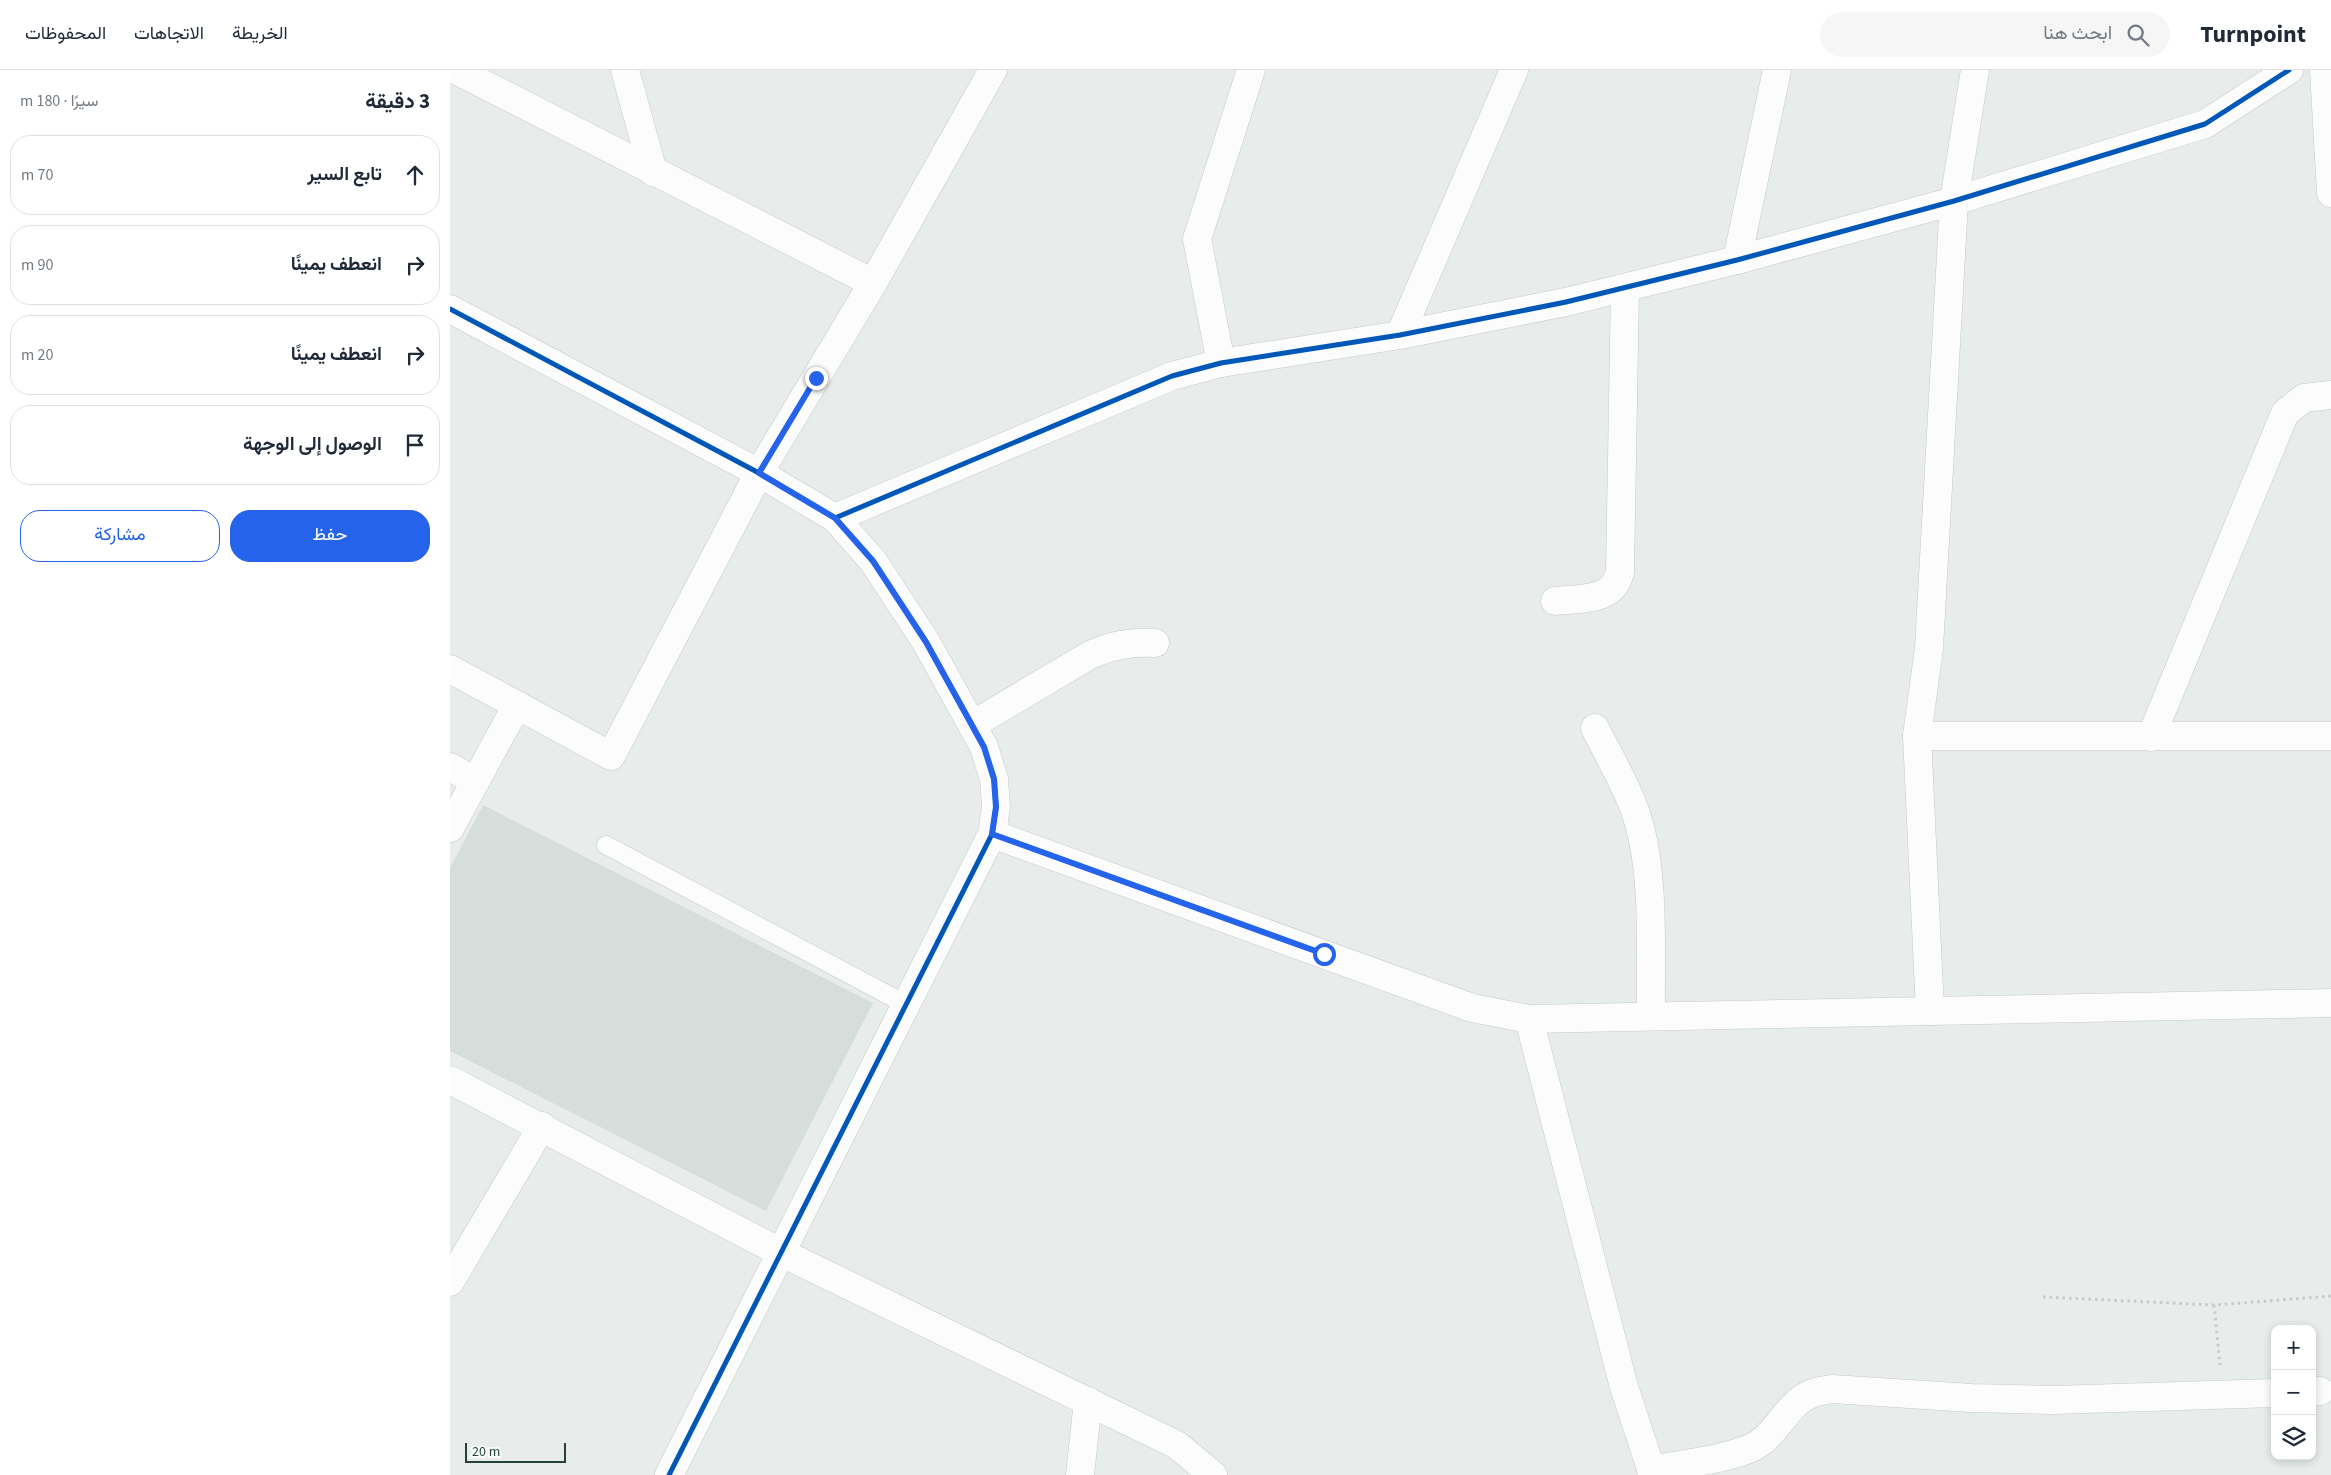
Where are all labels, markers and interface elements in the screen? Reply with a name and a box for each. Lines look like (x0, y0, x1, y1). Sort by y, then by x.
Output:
search box (1820, 12, 2170, 57)
text: Turnpoint (2200, 17, 2306, 52)
text: ابحث هنا (2043, 20, 2112, 47)
text: المحفوظات (25, 21, 106, 46)
text: الاتجاهات (134, 21, 204, 46)
text: الخريطة (232, 21, 288, 46)
icon: search (2124, 21, 2152, 49)
text: 3 دقيقة (365, 86, 430, 116)
text: سيرًا · 180 m (20, 90, 98, 112)
text: تابع السير (307, 161, 382, 188)
icon: ahead (401, 161, 429, 189)
text: 70 m (21, 164, 53, 186)
text: انعطف يمينًا (291, 251, 382, 278)
icon: right (401, 251, 429, 279)
text: 90 m (21, 254, 53, 276)
text: انعطف يمينًا (291, 341, 382, 368)
icon: right (401, 341, 429, 369)
text: 20 m (21, 344, 53, 366)
route end (805, 367, 828, 390)
text: الوصول إلى الوجهة (243, 431, 382, 458)
icon: arrive (401, 431, 429, 459)
button: مشاركة (20, 510, 220, 562)
button: حفظ (230, 510, 430, 562)
route start (1313, 943, 1336, 966)
map controls (2271, 1325, 2316, 1460)
button: + (2271, 1325, 2316, 1370)
button: − (2271, 1370, 2316, 1415)
button: layers (2271, 1415, 2316, 1460)
scale bar (465, 1440, 566, 1463)
text: 20 m (472, 1442, 500, 1462)

